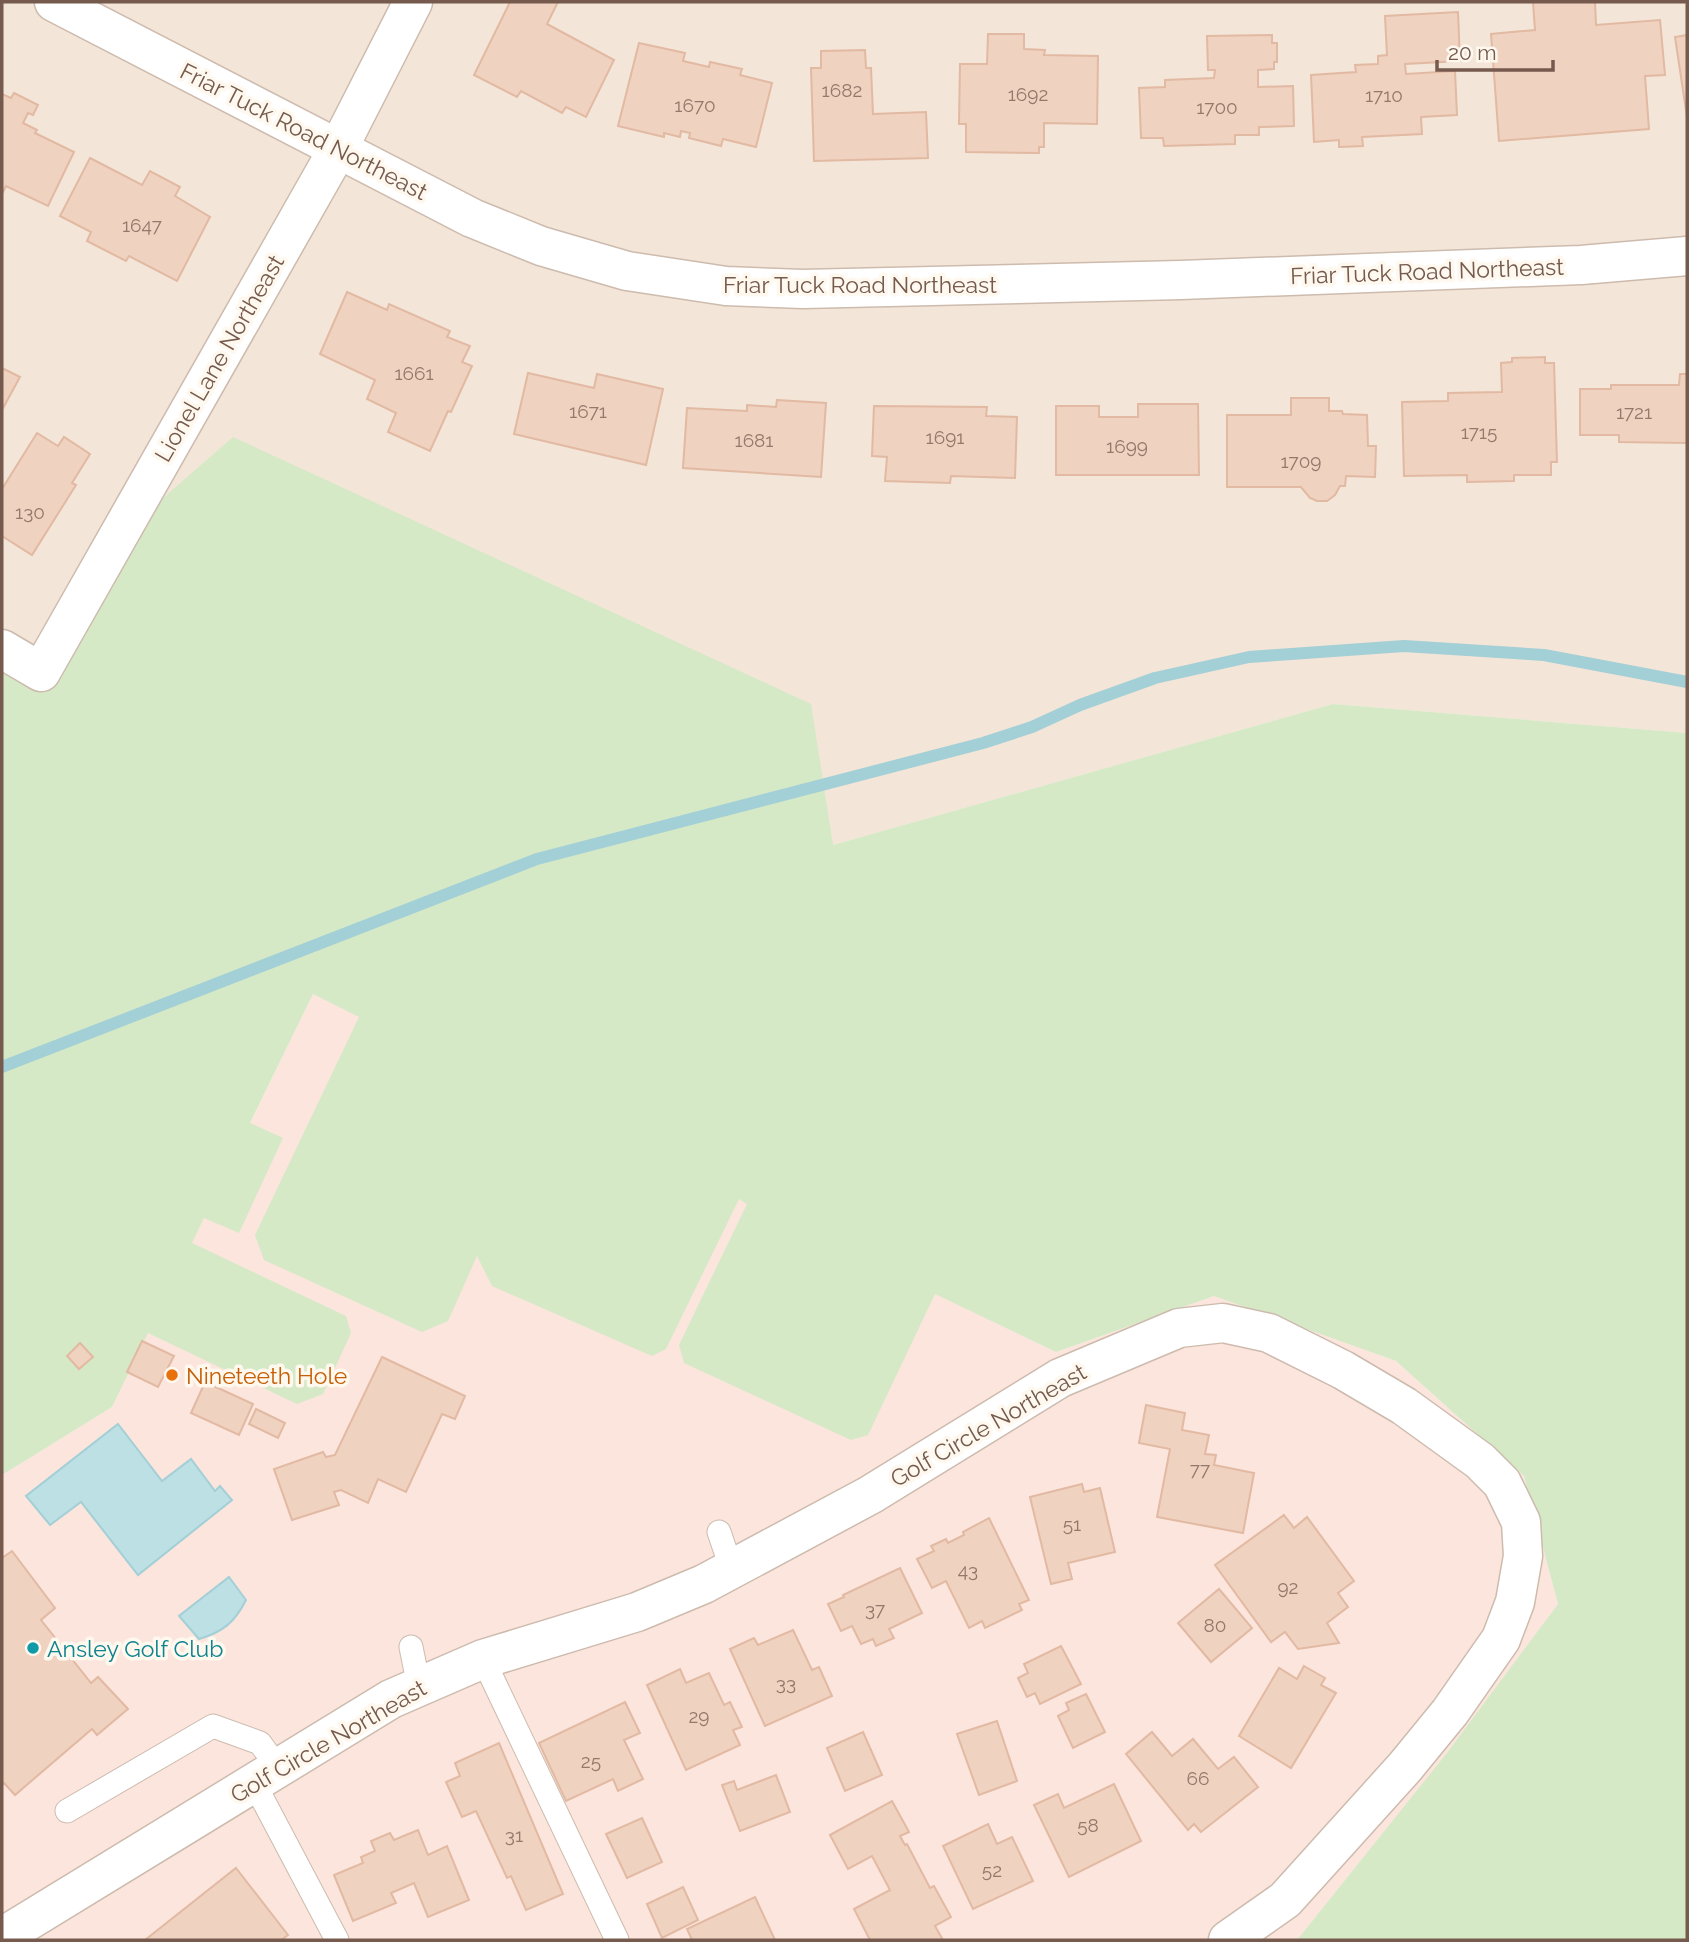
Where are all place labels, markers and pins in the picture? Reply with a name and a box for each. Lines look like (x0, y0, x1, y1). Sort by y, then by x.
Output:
place label: Nineteeth Hole (186, 1362, 347, 1389)
marker: Nineteeth Hole (164, 1367, 180, 1383)
place label: Ansley Golf Club (47, 1635, 223, 1662)
marker: Ansley Golf Club (25, 1640, 41, 1656)

